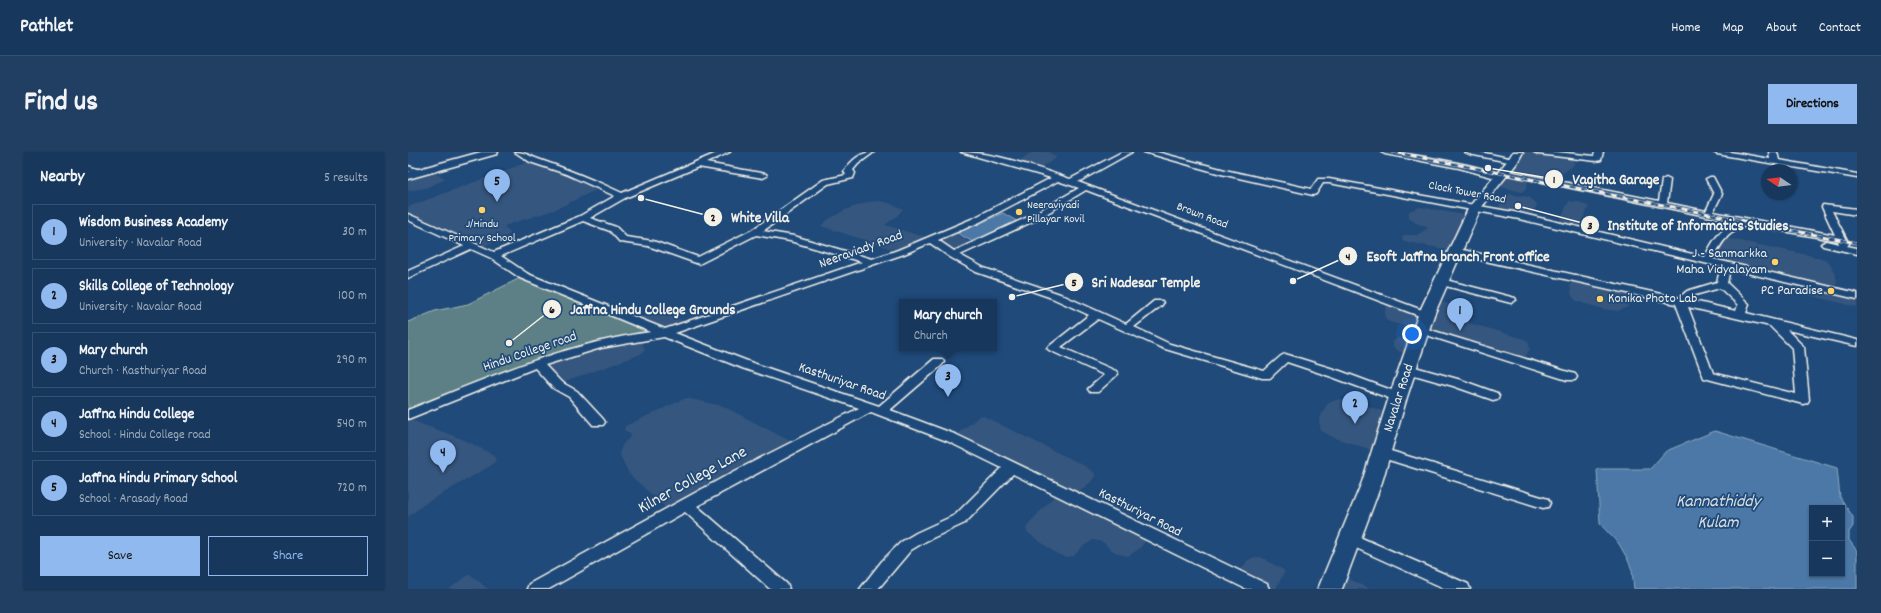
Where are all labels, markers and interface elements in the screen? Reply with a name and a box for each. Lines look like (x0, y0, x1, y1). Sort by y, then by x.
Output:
text: Pathlet (20, 14, 73, 41)
text: Home (1671, 18, 1700, 38)
text: Map (1722, 18, 1744, 38)
text: About (1766, 18, 1797, 38)
text: Contact (1819, 18, 1861, 38)
text: Find us (24, 84, 98, 124)
button: Directions (1768, 84, 1857, 124)
north arrow (1761, 164, 1797, 200)
callout: Vagitha Garage (1544, 165, 1667, 192)
text: Nearby (40, 166, 84, 190)
text: 5 results (324, 169, 368, 188)
pin: 5 (484, 169, 510, 202)
text: Vagitha Garage (1573, 170, 1660, 192)
text: 1 (1553, 172, 1556, 189)
street label: Clock Tower Road (1427, 177, 1507, 209)
place label: Neeraviyadi Pillayar Kovil (1027, 197, 1085, 228)
street label: Brown Road (1174, 198, 1230, 234)
callout: White Villa (703, 203, 797, 230)
marker: J/Hindu Primary School (477, 205, 487, 215)
marker: Neeraviyadi Pillayar Kovil (1014, 207, 1024, 217)
text: White Villa (731, 208, 790, 230)
text: 2 (710, 210, 716, 227)
text: Wisdom Business Academy (79, 212, 228, 234)
callout: Institute of Informatics Studies (1580, 212, 1797, 239)
place label: J/Hindu Primary School (448, 216, 516, 247)
text: Institute of Informatics Studies (1608, 216, 1788, 238)
text: 3 (1587, 218, 1593, 235)
text: 1 (53, 223, 55, 242)
text: 30 m (342, 223, 367, 242)
street label: Neeraviady Road (816, 226, 906, 274)
text: University · Navalar Road (79, 234, 202, 253)
callout: Esoft Jaffna branch Front office (1338, 243, 1557, 270)
place label: J - Sanmarkka Maha Vidyalayam (1676, 244, 1767, 280)
text: Esoft Jaffna branch Front office (1366, 247, 1550, 269)
text: 4 (1346, 249, 1351, 266)
marker: J - Sanmarkka Maha Vidyalayam (1770, 257, 1780, 267)
callout: Sri Nadesar Temple (1064, 268, 1209, 295)
text: Sri Nadesar Temple (1092, 273, 1201, 295)
text: 5 (1071, 275, 1077, 292)
text: Skills College of Technology (79, 276, 233, 298)
place label: PC Paradise (1761, 281, 1823, 301)
marker: PC Paradise (1826, 286, 1836, 296)
text: 2 (51, 287, 57, 306)
text: 100 m (338, 287, 367, 306)
place label: Konika Photo Lab (1608, 289, 1697, 309)
marker: Konika Photo Lab (1595, 294, 1605, 304)
callout: Jaffna Hindu College Grounds (542, 295, 744, 322)
text: University · Navalar Road (79, 298, 202, 317)
pin: 1 (1447, 298, 1473, 331)
popup (899, 299, 997, 351)
text: Jaffna Hindu College Grounds (570, 300, 736, 322)
text: 6 (549, 302, 555, 319)
text: Mary church (914, 305, 982, 327)
your location (1402, 324, 1422, 344)
street label: Hindu College road (480, 327, 580, 377)
text: Church (914, 327, 948, 346)
text: Mary church (79, 340, 148, 362)
text: 3 (51, 351, 57, 370)
text: 290 m (336, 351, 367, 370)
street label: Kasthuriyar Road (796, 358, 888, 406)
street label: Navalar Road (1379, 361, 1419, 435)
text: Church · Kasthuriyar Road (79, 362, 207, 381)
pin: 3 (935, 364, 961, 397)
pin: 2 (1342, 391, 1368, 424)
text: Jaffna Hindu College (79, 404, 194, 426)
text: 4 (51, 415, 57, 434)
text: 540 m (337, 415, 367, 434)
text: School · Hindu College road (79, 426, 211, 445)
pin: 4 (430, 440, 456, 473)
street label: Kilner College Lane (634, 441, 752, 521)
text: Jaffna Hindu Primary School (79, 468, 237, 490)
text: 5 (51, 479, 57, 498)
text: 720 m (337, 479, 367, 498)
street label: Kasthuriyar Road (1095, 483, 1185, 543)
text: School · Arasady Road (79, 490, 188, 509)
water label: Kannathiddy Kulam (1676, 490, 1763, 536)
map controls (1809, 505, 1845, 577)
button: + (1809, 505, 1845, 541)
button: Save (40, 536, 200, 576)
button: Share (208, 536, 368, 576)
button: − (1809, 541, 1845, 577)

